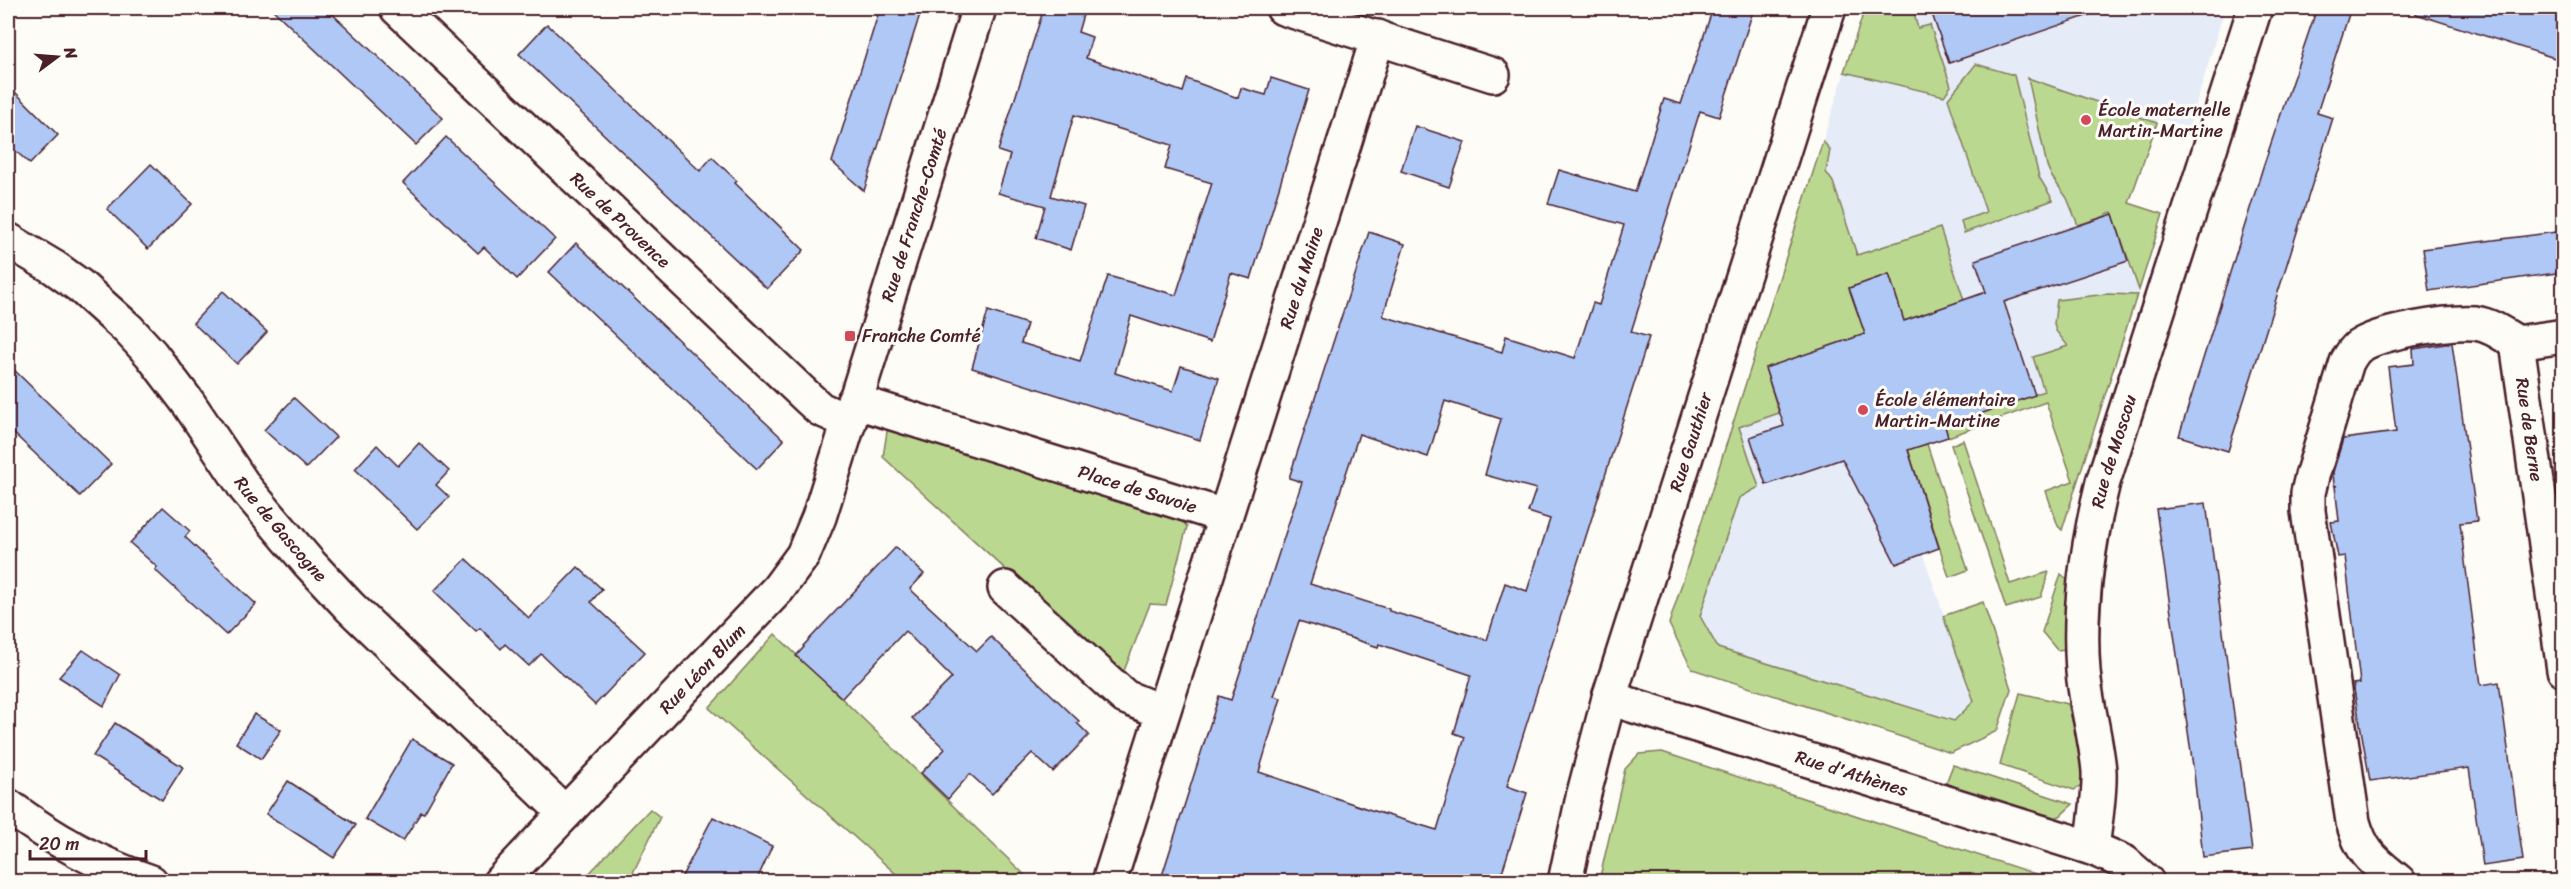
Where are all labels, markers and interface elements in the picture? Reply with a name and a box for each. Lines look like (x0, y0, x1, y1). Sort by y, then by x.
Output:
north arrow (27, 27, 87, 87)
text: N (55, 43, 87, 63)
place label: École maternelle Martin-Martine (2098, 94, 2231, 147)
marker: École maternelle Martin-Martine (2079, 113, 2093, 127)
street label: Rue de Franche-Comté (872, 124, 956, 306)
street label: Rue de Provence (562, 164, 679, 277)
street label: Rue du Maine (1270, 222, 1333, 333)
place label: Franche Comté (862, 320, 981, 352)
marker: Franche Comté (843, 329, 857, 343)
street label: Rue de Berne (2506, 376, 2553, 484)
place label: École élémentaire Martin-Martine (1875, 384, 2016, 437)
street label: Rue Gauthier (1660, 387, 1722, 496)
street label: Rue de Moscou (2081, 390, 2146, 511)
marker: École élémentaire Martin-Martine (1856, 403, 1870, 417)
street label: Place de Savoie (1074, 456, 1201, 523)
street label: Rue de Gascogne (226, 469, 336, 590)
street label: Rue Léon Blum (651, 616, 754, 722)
street label: Rue d'Athènes (1791, 741, 1913, 806)
scale bar (30, 823, 146, 861)
text: 20 m (39, 828, 79, 860)

